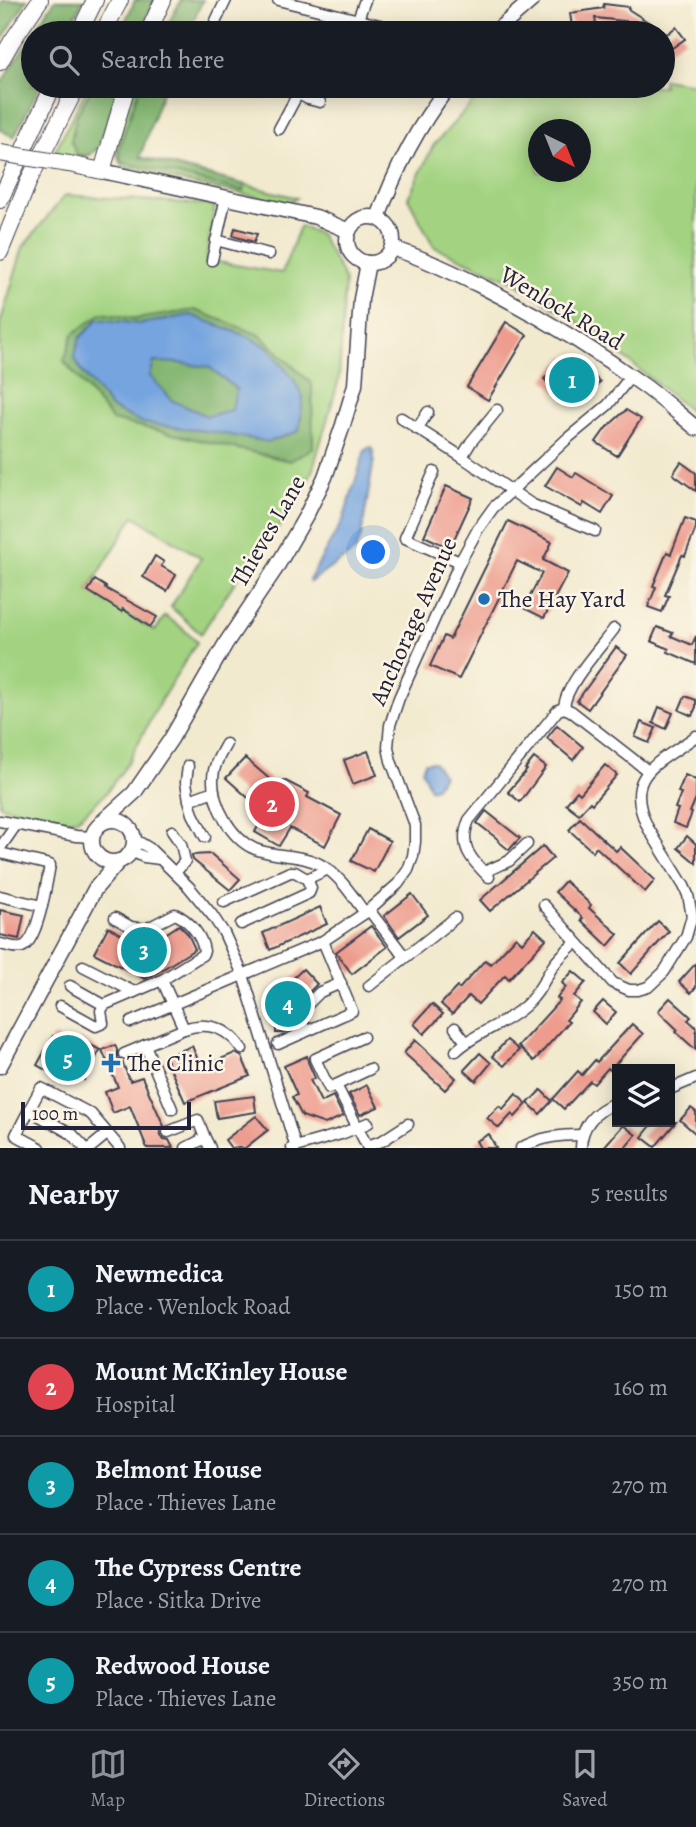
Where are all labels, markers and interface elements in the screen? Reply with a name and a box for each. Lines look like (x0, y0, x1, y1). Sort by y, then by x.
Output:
search box (21, 21, 675, 98)
icon: search (45, 41, 83, 79)
text: Search here (101, 42, 225, 77)
north arrow (528, 119, 591, 182)
street label: Wenlock Road (493, 258, 630, 358)
pin: 1 (549, 354, 595, 406)
street label: Thieves Lane (223, 469, 313, 593)
street label: Anchorage Avenue (361, 532, 464, 711)
your location (356, 535, 390, 569)
place label: The Hay Yard (498, 583, 626, 615)
marker: The Hay Yard (476, 591, 492, 607)
pin: 2 (249, 778, 295, 830)
pin: 3 (121, 924, 167, 976)
pin: 4 (265, 978, 311, 1030)
pin: 5 (45, 1032, 91, 1084)
place label: The Clinic (127, 1047, 224, 1079)
marker: The Clinic (101, 1053, 121, 1073)
map controls (612, 1064, 675, 1127)
button: layers (612, 1064, 675, 1127)
scale bar (21, 1099, 191, 1131)
text: 100 m (32, 1101, 78, 1127)
text: Nearby (28, 1174, 119, 1214)
text: 5 results (591, 1178, 668, 1209)
text: Newmedica (95, 1256, 223, 1291)
text: 1 (47, 1274, 55, 1305)
text: 150 m (614, 1274, 668, 1305)
text: Place · Wenlock Road (95, 1291, 291, 1322)
text: Mount McKinley House (95, 1354, 348, 1389)
text: 2 (45, 1372, 57, 1403)
text: 160 m (614, 1372, 668, 1403)
text: Hospital (95, 1389, 175, 1420)
text: Belmont House (95, 1452, 262, 1487)
text: 3 (46, 1470, 56, 1501)
text: 270 m (611, 1470, 668, 1501)
text: Place · Thieves Lane (95, 1487, 276, 1518)
text: The Cypress Centre (95, 1550, 301, 1585)
text: 4 (46, 1568, 56, 1599)
text: 270 m (611, 1568, 668, 1599)
text: Place · Sitka Drive (95, 1585, 261, 1616)
text: Redwood House (95, 1648, 270, 1683)
text: 5 (46, 1666, 56, 1697)
text: 350 m (613, 1666, 668, 1697)
text: Place · Thieves Lane (95, 1683, 276, 1714)
tab: Map (89, 1745, 127, 1813)
tab: Directions (304, 1745, 385, 1813)
tab: Saved (562, 1745, 607, 1813)

